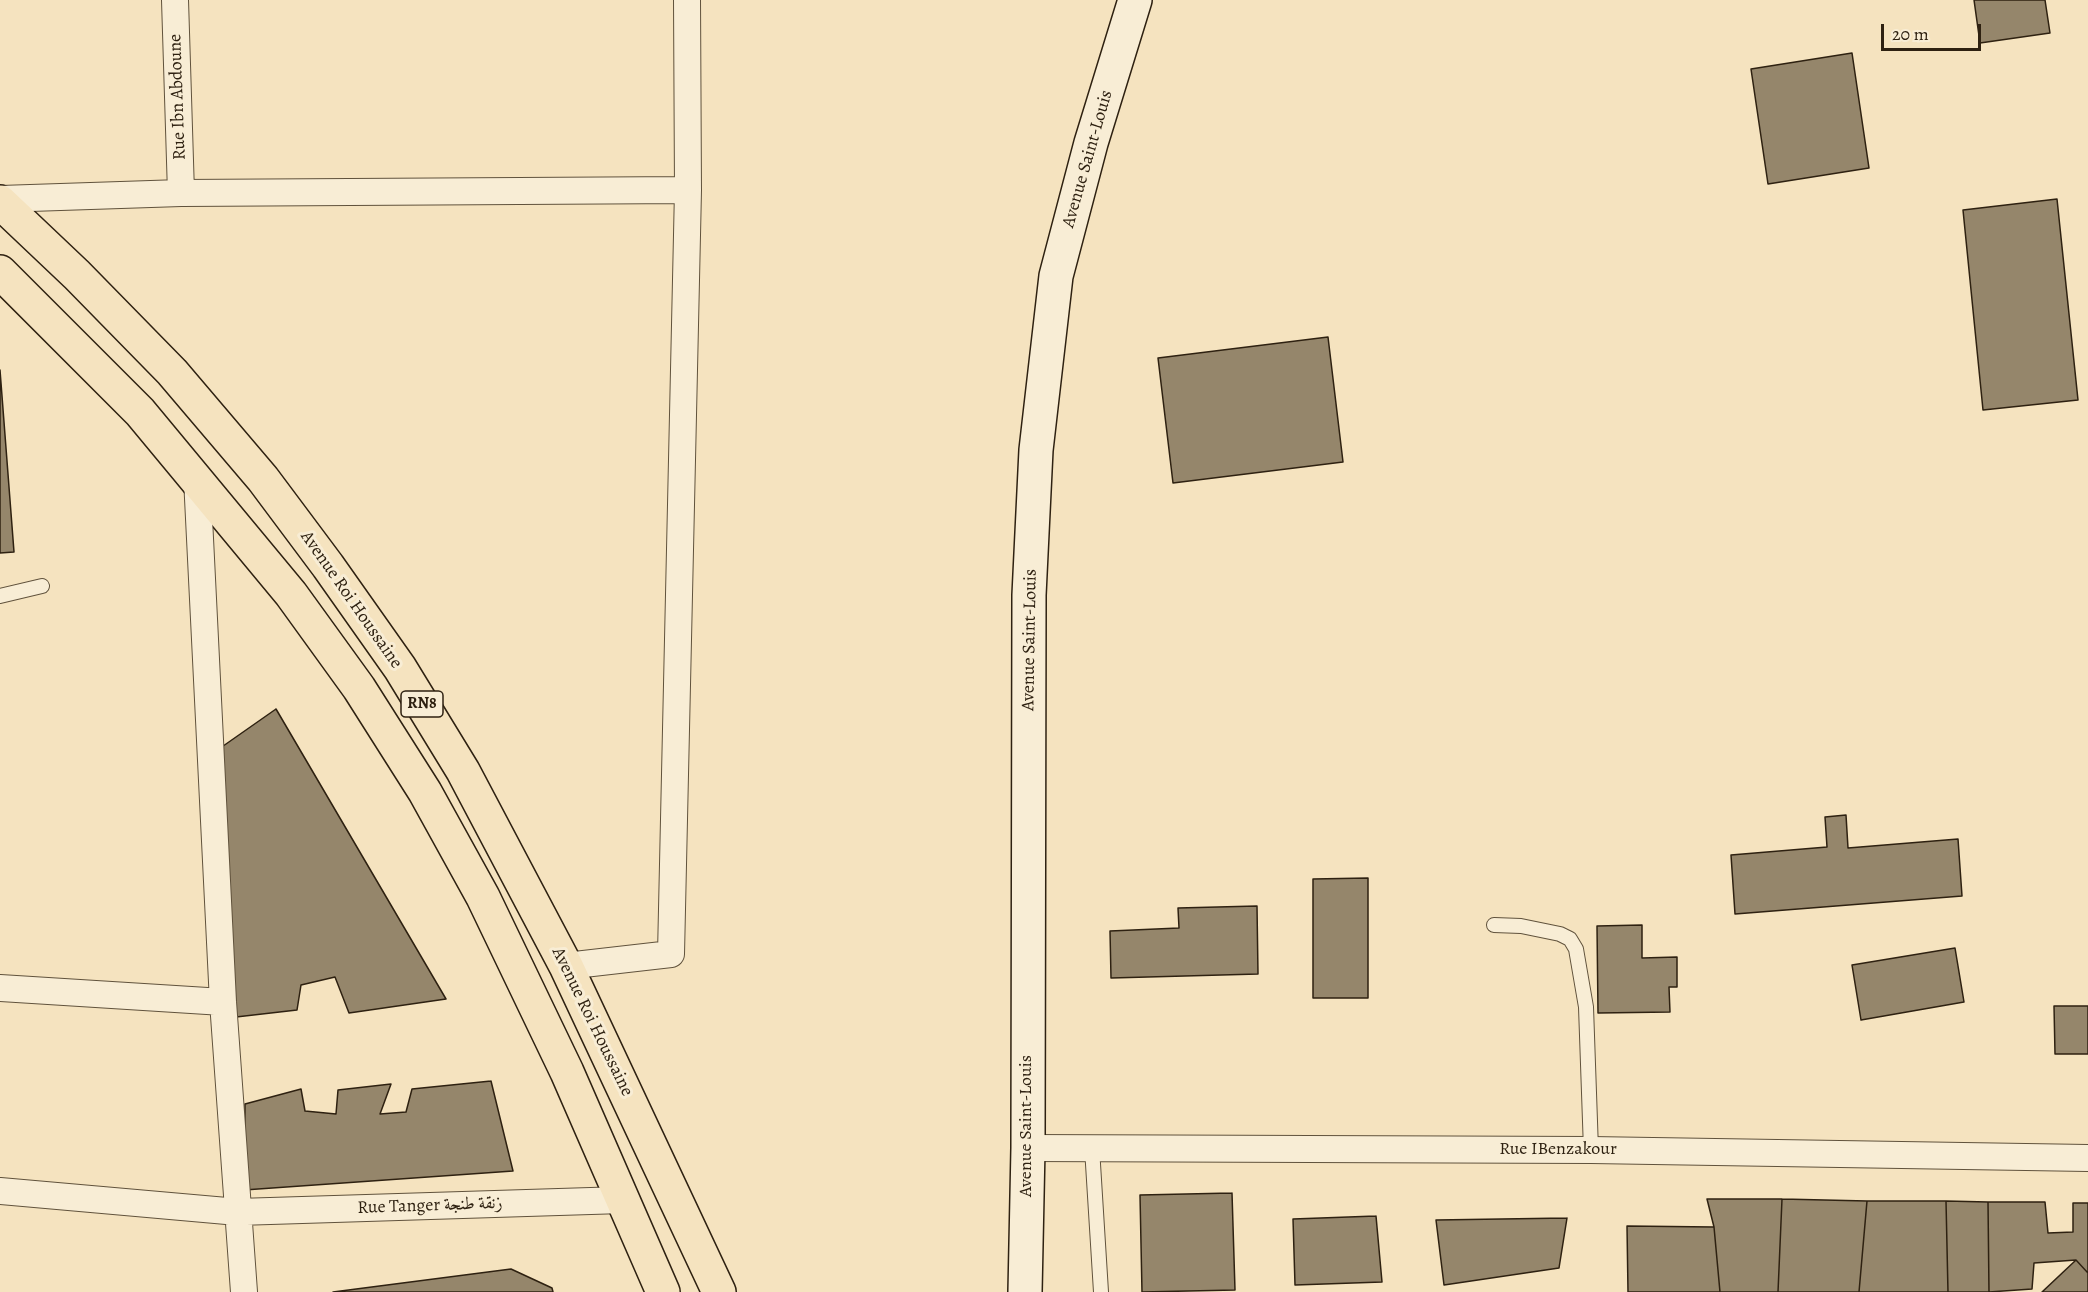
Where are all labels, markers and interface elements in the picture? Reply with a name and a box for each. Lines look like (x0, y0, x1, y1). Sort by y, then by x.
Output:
scale bar (1884, 12, 1984, 50)
text: 20 m (1892, 22, 1929, 46)
street label: Rue Ibn Abdoune (165, 33, 191, 161)
street label: Avenue Saint-Louis (1058, 88, 1118, 230)
street label: Avenue Roi Houssaine (295, 527, 407, 673)
street label: Avenue Saint-Louis (1018, 569, 1042, 711)
road number: RN8 (401, 691, 443, 717)
street label: Avenue Roi Houssaine (547, 944, 637, 1100)
street label: Avenue Saint-Louis (1016, 1055, 1038, 1197)
street label: Rue IBenzakour (1499, 1139, 1617, 1161)
street label: Rue Tanger زنقة طنجة (357, 1193, 503, 1219)

